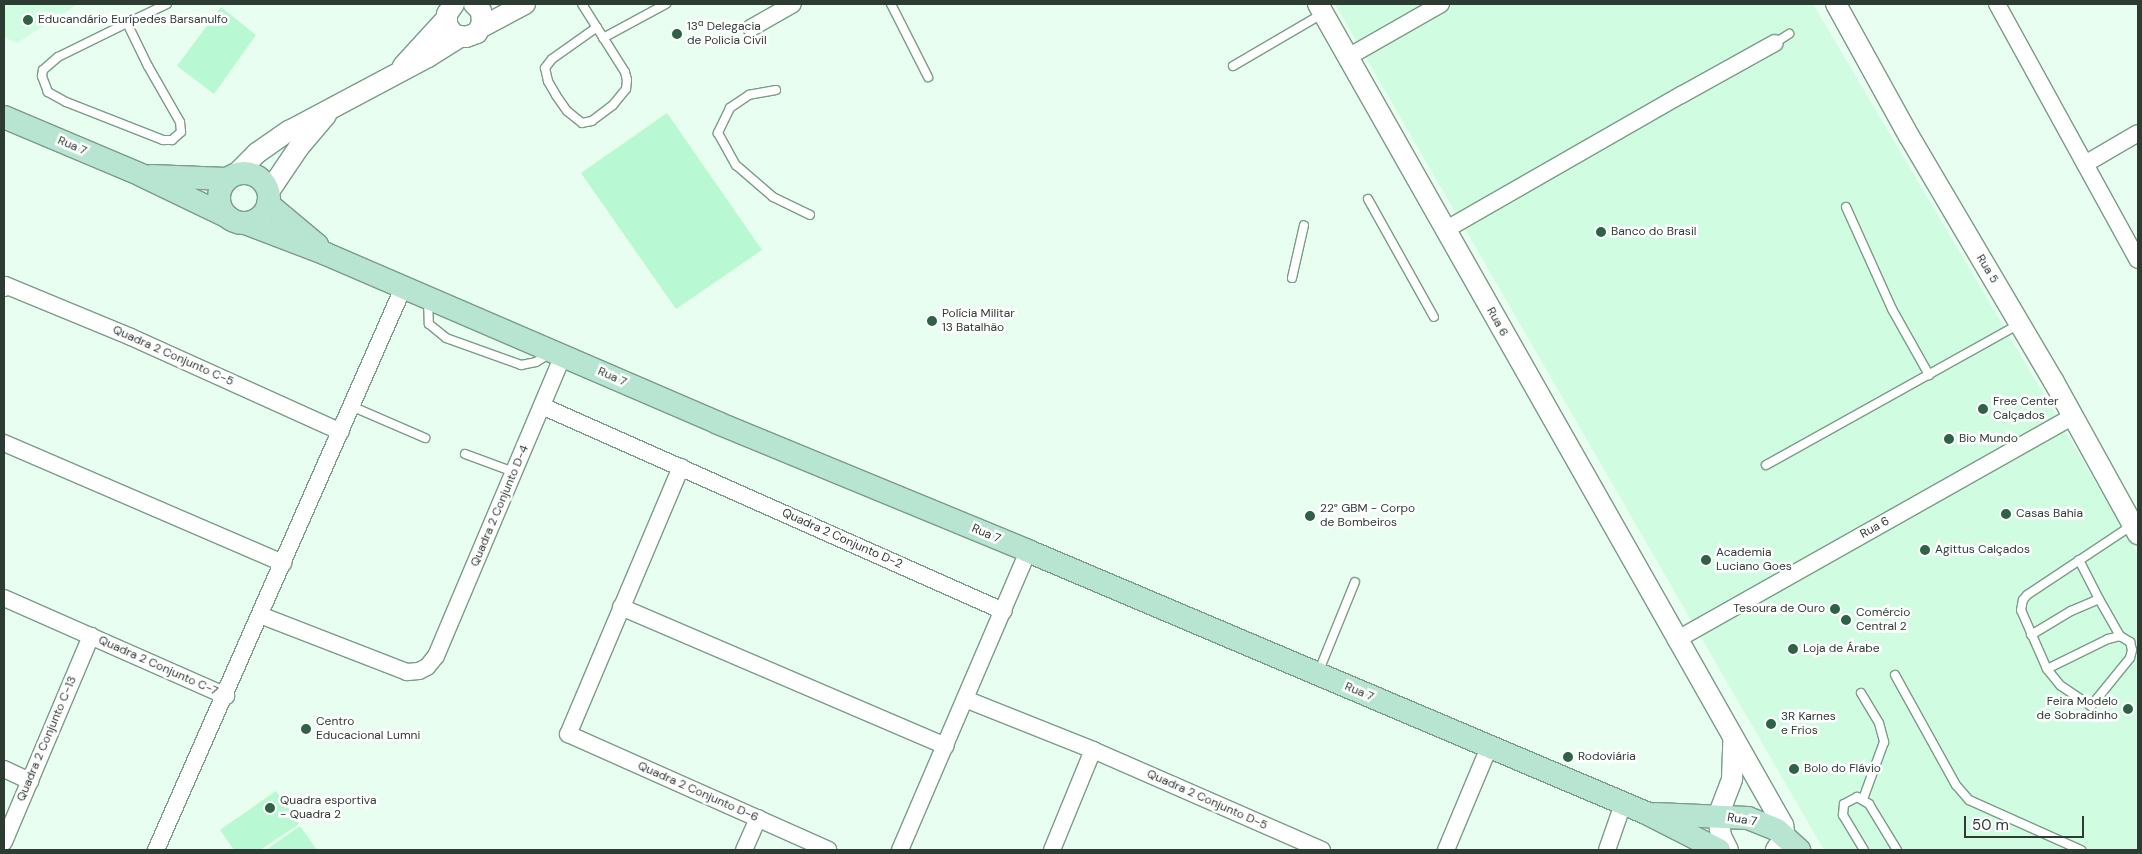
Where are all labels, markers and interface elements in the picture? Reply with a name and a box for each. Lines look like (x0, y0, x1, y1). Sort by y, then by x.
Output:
place label: Educandário Eurípedes Barsanulfo (38, 13, 228, 27)
marker: Educandário Eurípedes Barsanulfo (22, 14, 34, 26)
place label: 13ª Delegacia de Policia Civil (687, 20, 767, 48)
marker: 13ª Delegacia de Policia Civil (671, 28, 683, 40)
street label: Rua 7 (55, 133, 89, 159)
place label: Banco do Brasil (1611, 225, 1696, 239)
marker: Banco do Brasil (1595, 226, 1607, 238)
street label: Rua 5 (1973, 252, 2001, 286)
street label: Rua 6 (1483, 305, 1511, 339)
place label: Polícia Militar 13 Batalhão (942, 307, 1015, 335)
marker: Polícia Militar 13 Batalhão (926, 315, 938, 327)
street label: Quadra 2 Conjunto C-5 (110, 323, 236, 389)
street label: Rua 7 (595, 364, 629, 390)
place label: Free Center Calçados (1993, 395, 2059, 423)
marker: Free Center Calçados (1977, 403, 1989, 415)
place label: Bio Mundo (1959, 432, 2018, 446)
marker: Bio Mundo (1943, 433, 1955, 445)
street label: Quadra 2 Conjunto D-4 (468, 443, 532, 569)
place label: 22° GBM - Corpo de Bombeiros (1320, 502, 1415, 530)
street label: Quadra 2 Conjunto D-2 (780, 506, 904, 572)
place label: Casas Bahia (2016, 507, 2083, 521)
marker: Casas Bahia (2000, 508, 2012, 520)
marker: 22° GBM - Corpo de Bombeiros (1304, 510, 1316, 522)
street label: Rua 6 (1858, 514, 1892, 542)
street label: Rua 7 (969, 521, 1003, 547)
place label: Agittus Calçados (1935, 543, 2030, 557)
marker: Agittus Calçados (1919, 544, 1931, 556)
place label: Academia Luciano Goes (1716, 546, 1792, 574)
marker: Academia Luciano Goes (1700, 554, 1712, 566)
place label: Tesoura de Ouro (1733, 602, 1825, 616)
marker: Tesoura de Ouro (1829, 603, 1841, 615)
place label: Comércio Central 2 (1856, 606, 1910, 634)
marker: Comércio Central 2 (1840, 614, 1852, 626)
street label: Quadra 2 Conjunto C-7 (96, 633, 220, 699)
place label: Loja de Árabe (1803, 642, 1880, 656)
marker: Loja de Árabe (1787, 643, 1799, 655)
street label: Quadra 2 Conjunto C-13 (14, 674, 80, 804)
street label: Rua 7 (1342, 679, 1376, 705)
place label: Feira Modelo de Sobradinho (2037, 695, 2118, 723)
marker: Feira Modelo de Sobradinho (2122, 703, 2134, 715)
place label: 3R Karnes e Frios (1781, 710, 1836, 738)
place label: Centro Educacional Lumni (316, 715, 420, 743)
marker: 3R Karnes e Frios (1765, 718, 1777, 730)
marker: Centro Educacional Lumni (300, 723, 312, 735)
place label: Rodoviária (1578, 750, 1636, 764)
marker: Rodoviária (1562, 751, 1574, 763)
street label: Quadra 2 Conjunto D-6 (635, 759, 761, 825)
place label: Bolo do Flávio (1804, 762, 1881, 776)
marker: Bolo do Flávio (1788, 763, 1800, 775)
street label: Quadra 2 Conjunto D-5 (1144, 767, 1270, 833)
place label: Quadra esportiva - Quadra 2 (280, 794, 376, 822)
marker: Quadra esportiva - Quadra 2 (264, 802, 276, 814)
scale bar (1967, 806, 2087, 838)
street label: Rua 7 (1726, 811, 1758, 829)
text: 50 m (1972, 815, 2009, 835)

